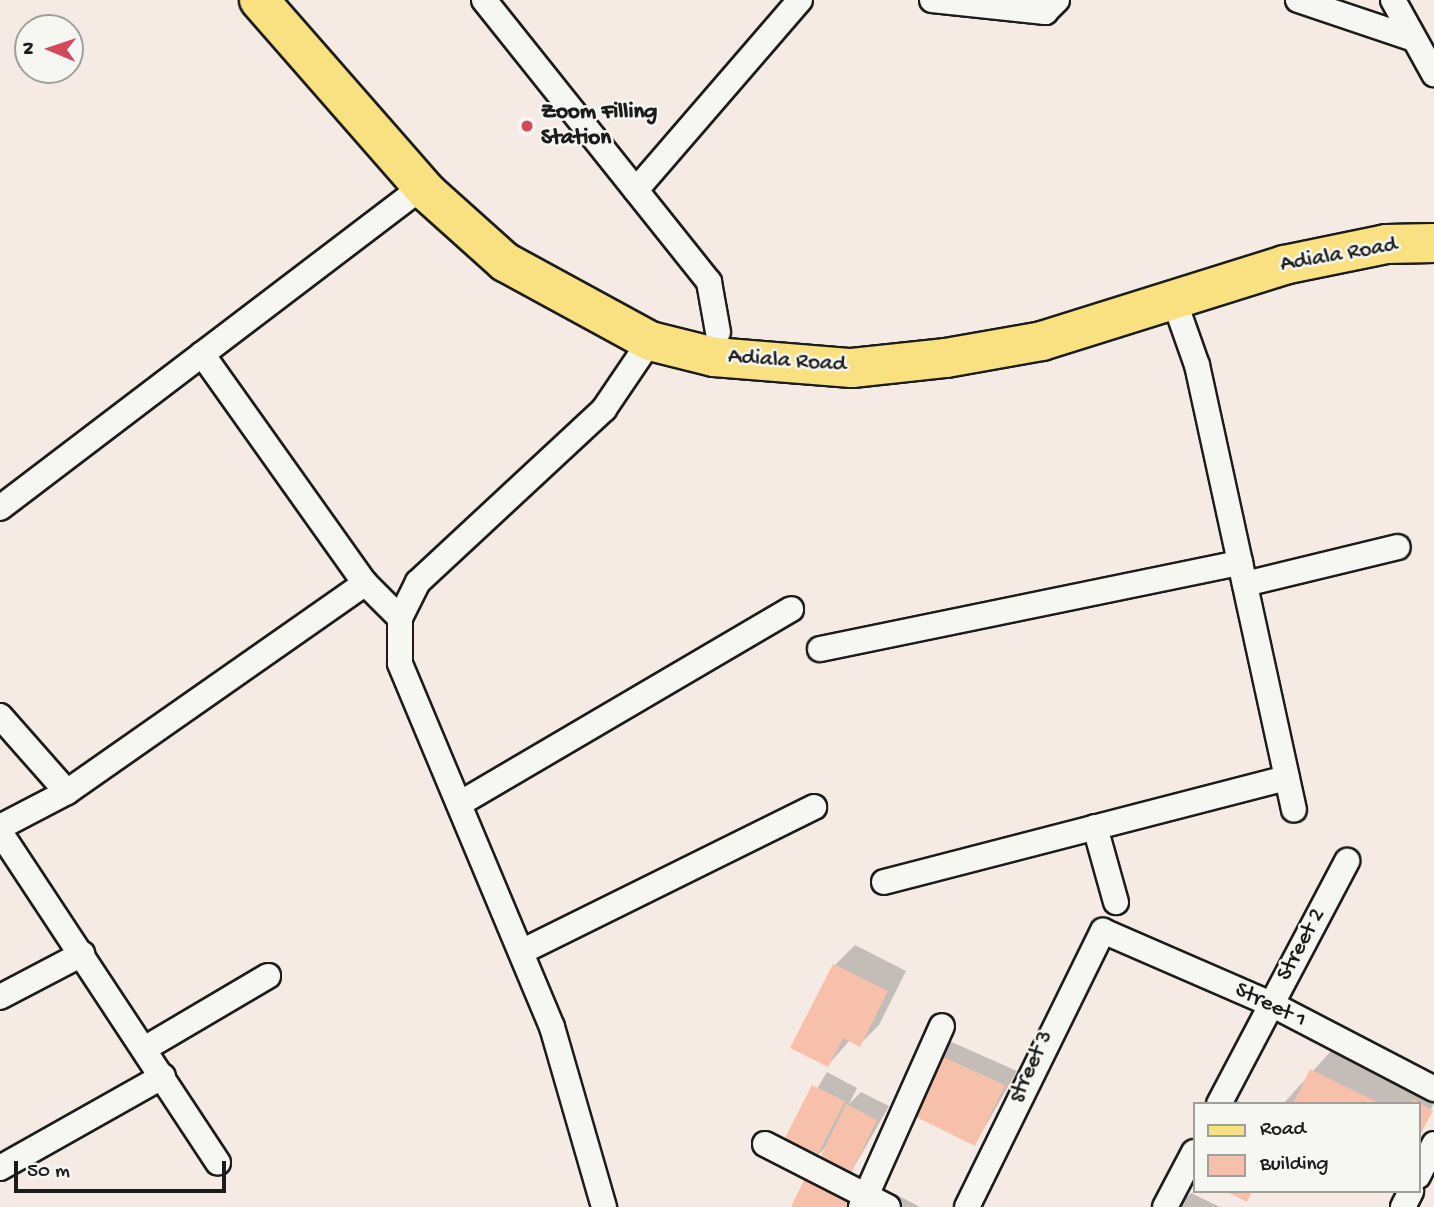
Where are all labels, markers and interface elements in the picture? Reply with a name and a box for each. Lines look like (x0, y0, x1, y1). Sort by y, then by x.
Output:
north arrow (14, 14, 84, 84)
text: N (18, 42, 41, 55)
place label: Zoom Filling Station (541, 99, 657, 153)
marker: Zoom Filling Station (519, 118, 535, 134)
street label: Adiala Road (1278, 232, 1400, 280)
street label: Adiala Road (727, 344, 847, 380)
street label: Street 2 (1271, 904, 1333, 986)
street label: Street 1 (1230, 977, 1310, 1035)
street label: street 3 (1003, 1026, 1061, 1108)
legend (1192, 1102, 1420, 1193)
text: Road (1260, 1118, 1306, 1143)
scale bar (18, 1148, 229, 1192)
text: Building (1260, 1153, 1329, 1178)
text: 50 m (27, 1160, 70, 1185)

